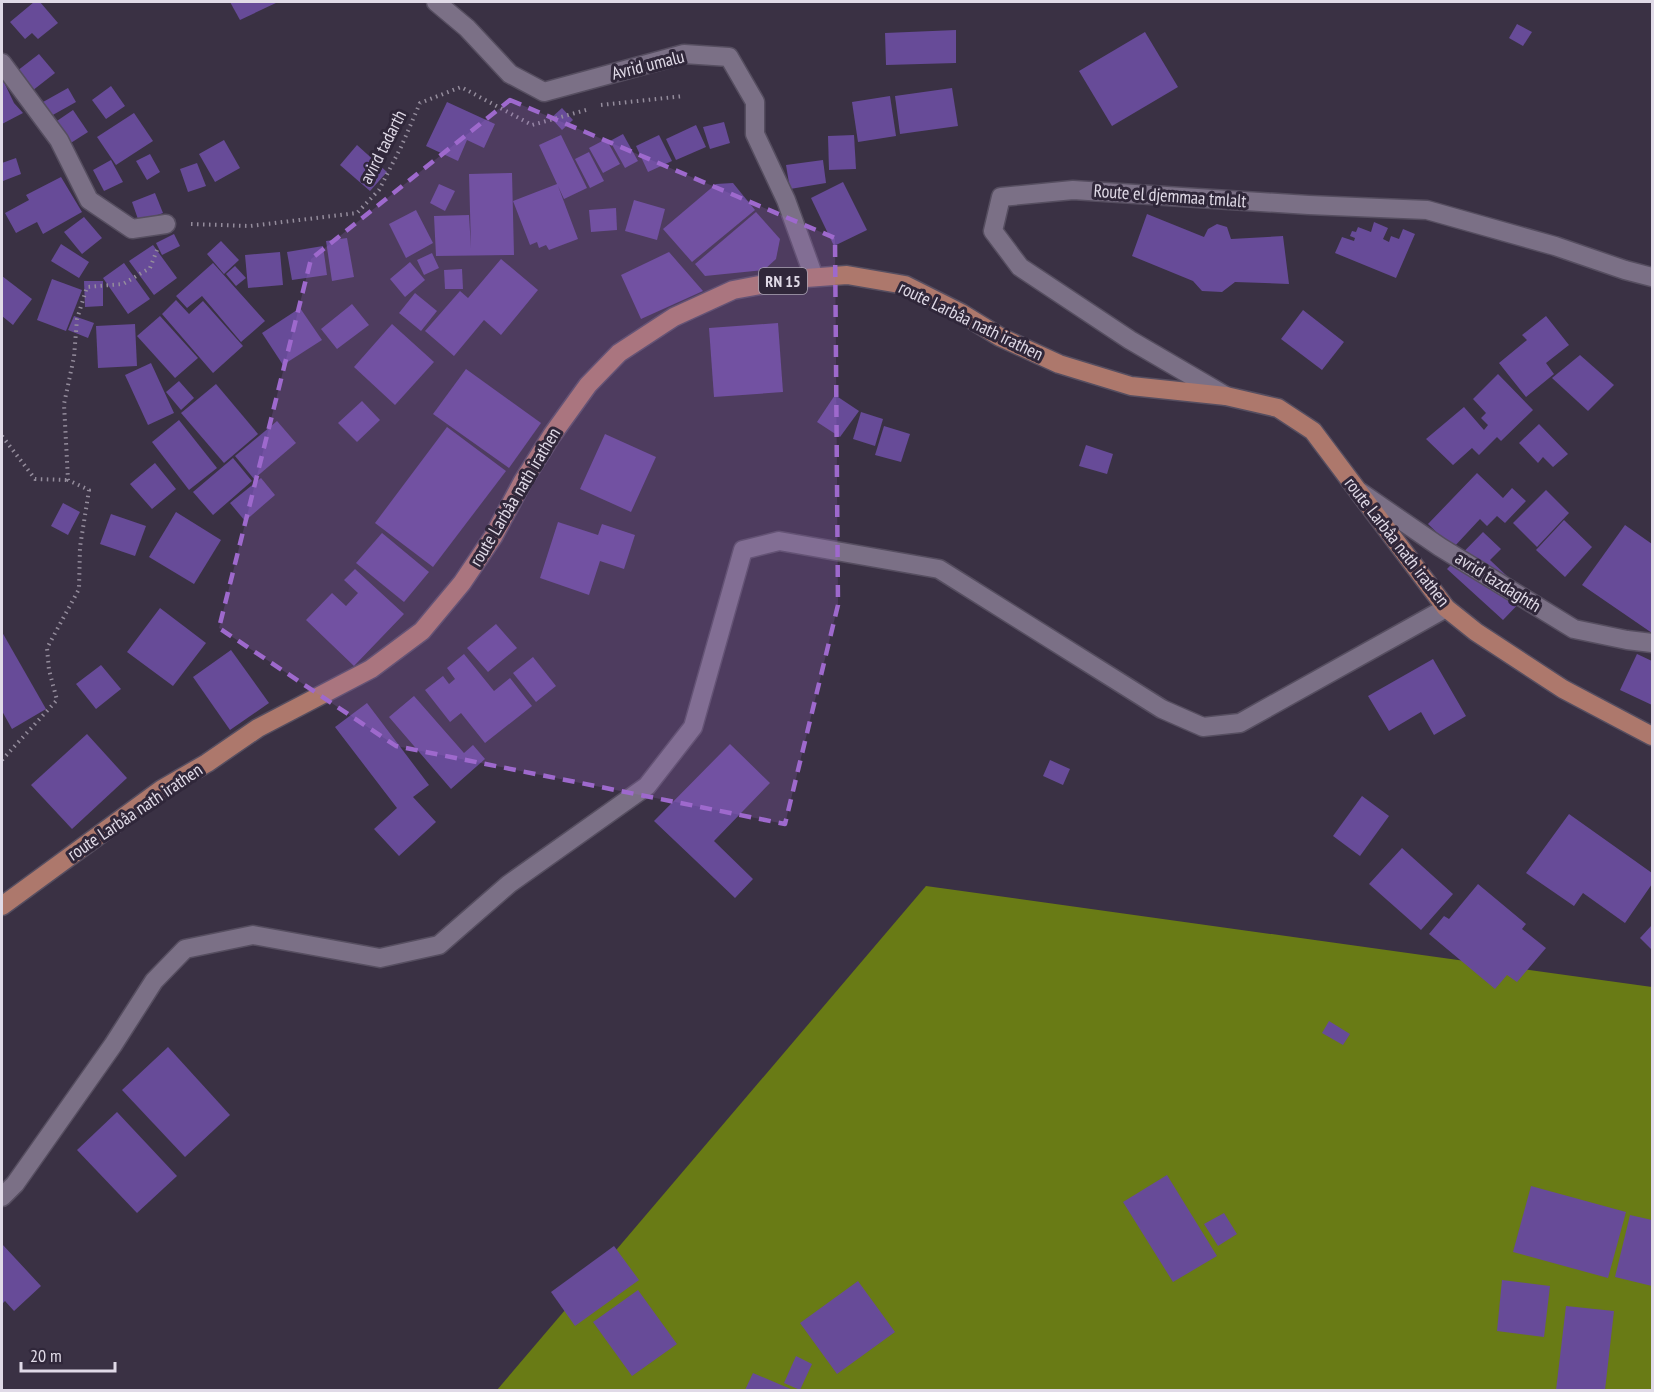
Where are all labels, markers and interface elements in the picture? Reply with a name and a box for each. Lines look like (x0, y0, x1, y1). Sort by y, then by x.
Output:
street label: Avrid umalu (609, 44, 687, 85)
street label: avird tadarth (354, 106, 411, 188)
street label: Route el djemmaa tmlalt (1093, 179, 1247, 212)
road number: RN 15 (759, 268, 807, 294)
street label: route Larbâa nath irathen (895, 276, 1047, 366)
street label: route Larbâa nath irathen (464, 423, 565, 570)
street label: route Larbâa nath irathen (1340, 472, 1455, 611)
street label: avrid tazdaghth (1451, 546, 1545, 617)
street label: route Larbâa nath irathen (63, 758, 207, 865)
scale bar (21, 1335, 116, 1373)
text: 20 m (30, 1344, 62, 1367)

